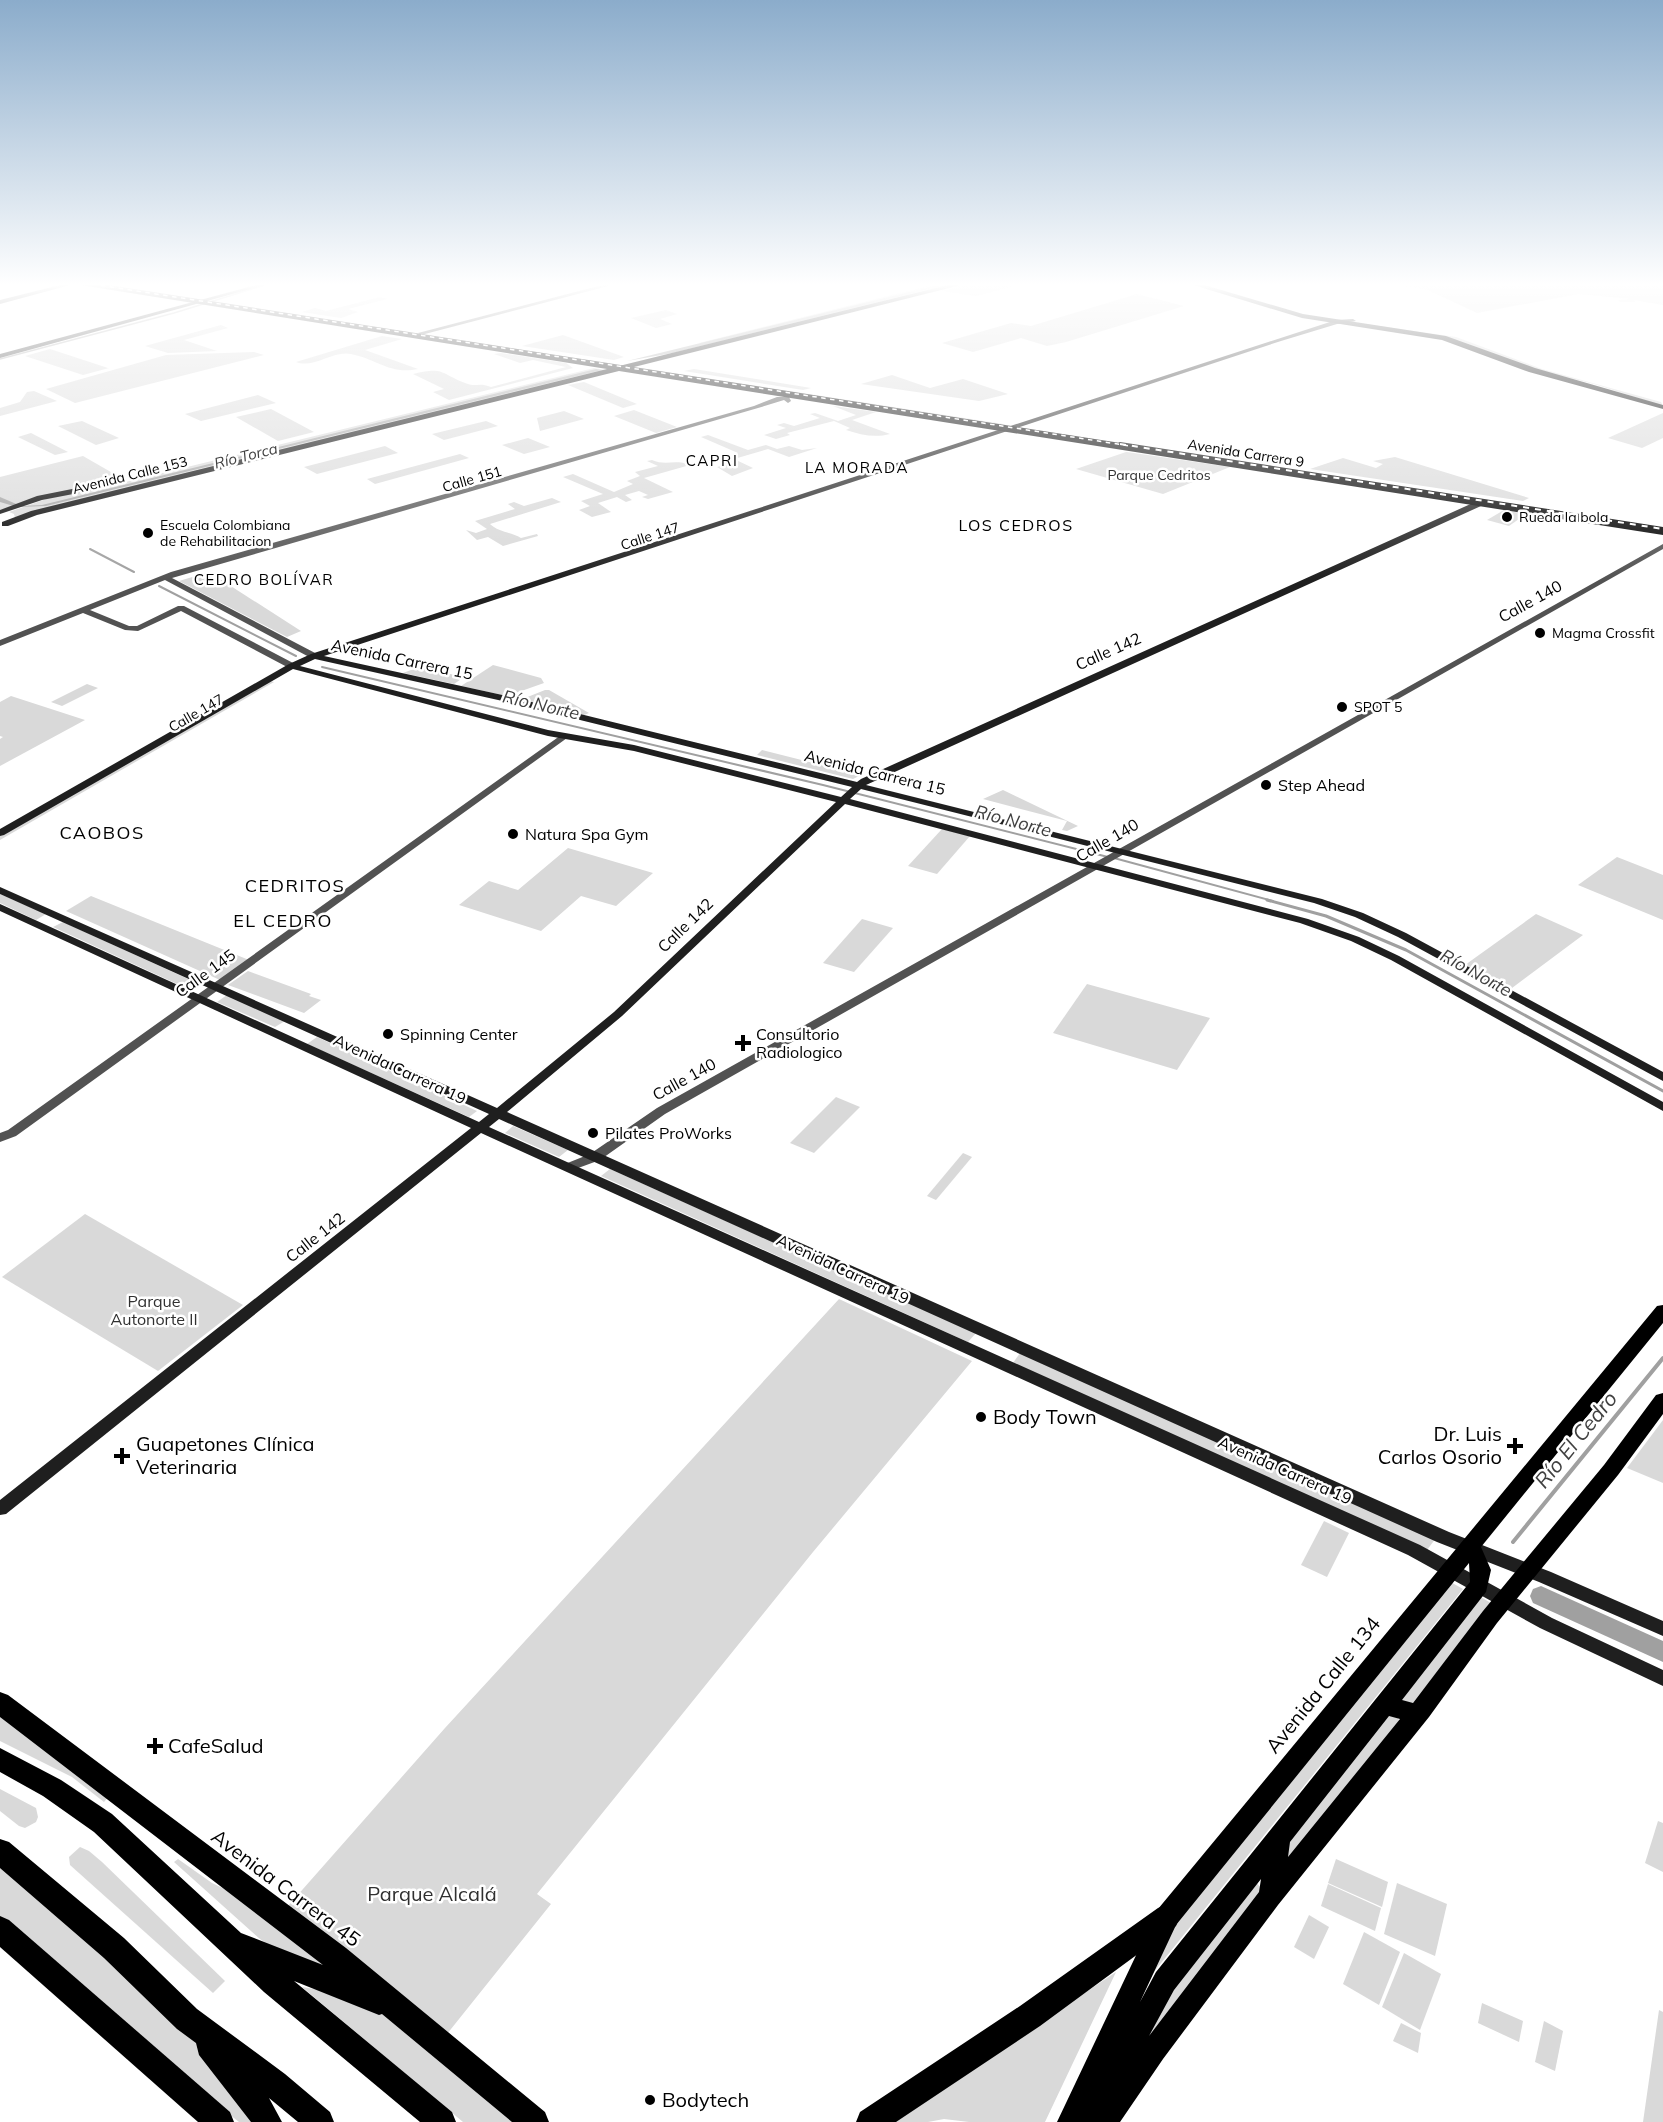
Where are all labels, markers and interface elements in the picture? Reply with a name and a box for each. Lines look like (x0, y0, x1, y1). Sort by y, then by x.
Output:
street label: Avenida Carrera 9 (1186, 435, 1306, 471)
water label: Río Torca (212, 438, 280, 473)
district label: CAPRI (686, 451, 738, 470)
street label: Avenida Calle 153 (71, 452, 189, 498)
district label: LA MORADA (805, 458, 909, 477)
street label: Calle 151 (440, 462, 504, 496)
park label: Parque Cedritos (1107, 466, 1211, 484)
place label: Rueda la bola (1519, 508, 1608, 526)
marker: Rueda la bola (1500, 510, 1514, 524)
district label: LOS CEDROS (958, 515, 1074, 535)
place label: Escuela Colombiana de Rehabilitacion (160, 516, 291, 550)
street label: Calle 147 (618, 518, 682, 554)
marker: Escuela Colombiana de Rehabilitacion (141, 526, 155, 540)
district label: CEDRO BOLÍVAR (194, 570, 334, 589)
street label: Calle 140 (1495, 575, 1565, 627)
place label: Magma Crossfit (1552, 624, 1655, 642)
marker: Magma Crossfit (1533, 626, 1547, 640)
street label: Calle 142 (1072, 628, 1144, 674)
street label: Avenida Carrera 15 (329, 634, 475, 684)
water label: Río Norte (500, 684, 582, 725)
street label: Calle 147 (165, 690, 227, 736)
place label: SPOT 5 (1354, 698, 1402, 716)
marker: SPOT 5 (1335, 700, 1349, 714)
street label: Avenida Carrera 15 (803, 745, 947, 799)
place label: Step Ahead (1278, 775, 1365, 795)
marker: Step Ahead (1259, 778, 1273, 792)
water label: Río Norte (972, 799, 1054, 842)
street label: Calle 140 (1072, 814, 1142, 866)
district label: CAOBOS (59, 821, 145, 844)
place label: Natura Spa Gym (525, 824, 648, 844)
marker: Natura Spa Gym (506, 827, 520, 841)
district label: CEDRITOS (245, 874, 345, 897)
street label: Calle 142 (653, 894, 717, 956)
district label: EL CEDRO (233, 909, 333, 932)
water label: Río Norte (1436, 943, 1516, 1002)
street label: Calle 145 (171, 944, 239, 1002)
place label: Spinning Center (400, 1024, 518, 1044)
place label: Consultorio Radiologico (756, 1024, 842, 1062)
marker: Spinning Center (381, 1027, 395, 1041)
street label: Avenida Carrera 19 (330, 1029, 470, 1109)
marker: Consultorio Radiologico (734, 1034, 752, 1052)
street label: Calle 140 (649, 1053, 719, 1105)
place label: Pilates ProWorks (605, 1123, 732, 1143)
marker: Pilates ProWorks (586, 1126, 600, 1140)
street label: Calle 142 (281, 1208, 349, 1266)
street label: Avenida Carrera 19 (773, 1229, 913, 1309)
park label: Parque Autonorte II (110, 1291, 198, 1329)
water label: Río El Cedro (1528, 1386, 1622, 1493)
place label: Body Town (993, 1404, 1097, 1429)
marker: Body Town (974, 1410, 988, 1424)
place label: Dr. Luis Carlos Osorio (1378, 1421, 1502, 1469)
place label: Guapetones Clínica Veterinaria (136, 1431, 315, 1479)
street label: Avenida Carrera 19 (1215, 1432, 1355, 1508)
marker: Dr. Luis Carlos Osorio (1506, 1437, 1524, 1455)
marker: Guapetones Clínica Veterinaria (113, 1447, 131, 1465)
street label: Avenida Calle 134 (1260, 1611, 1385, 1758)
place label: CafeSalud (168, 1733, 263, 1758)
marker: CafeSalud (146, 1737, 164, 1755)
street label: Avenida Carrera 45 (207, 1823, 366, 1952)
park label: Parque Alcalá (367, 1881, 497, 1906)
place label: Bodytech (662, 2087, 749, 2112)
marker: Bodytech (643, 2093, 657, 2107)

